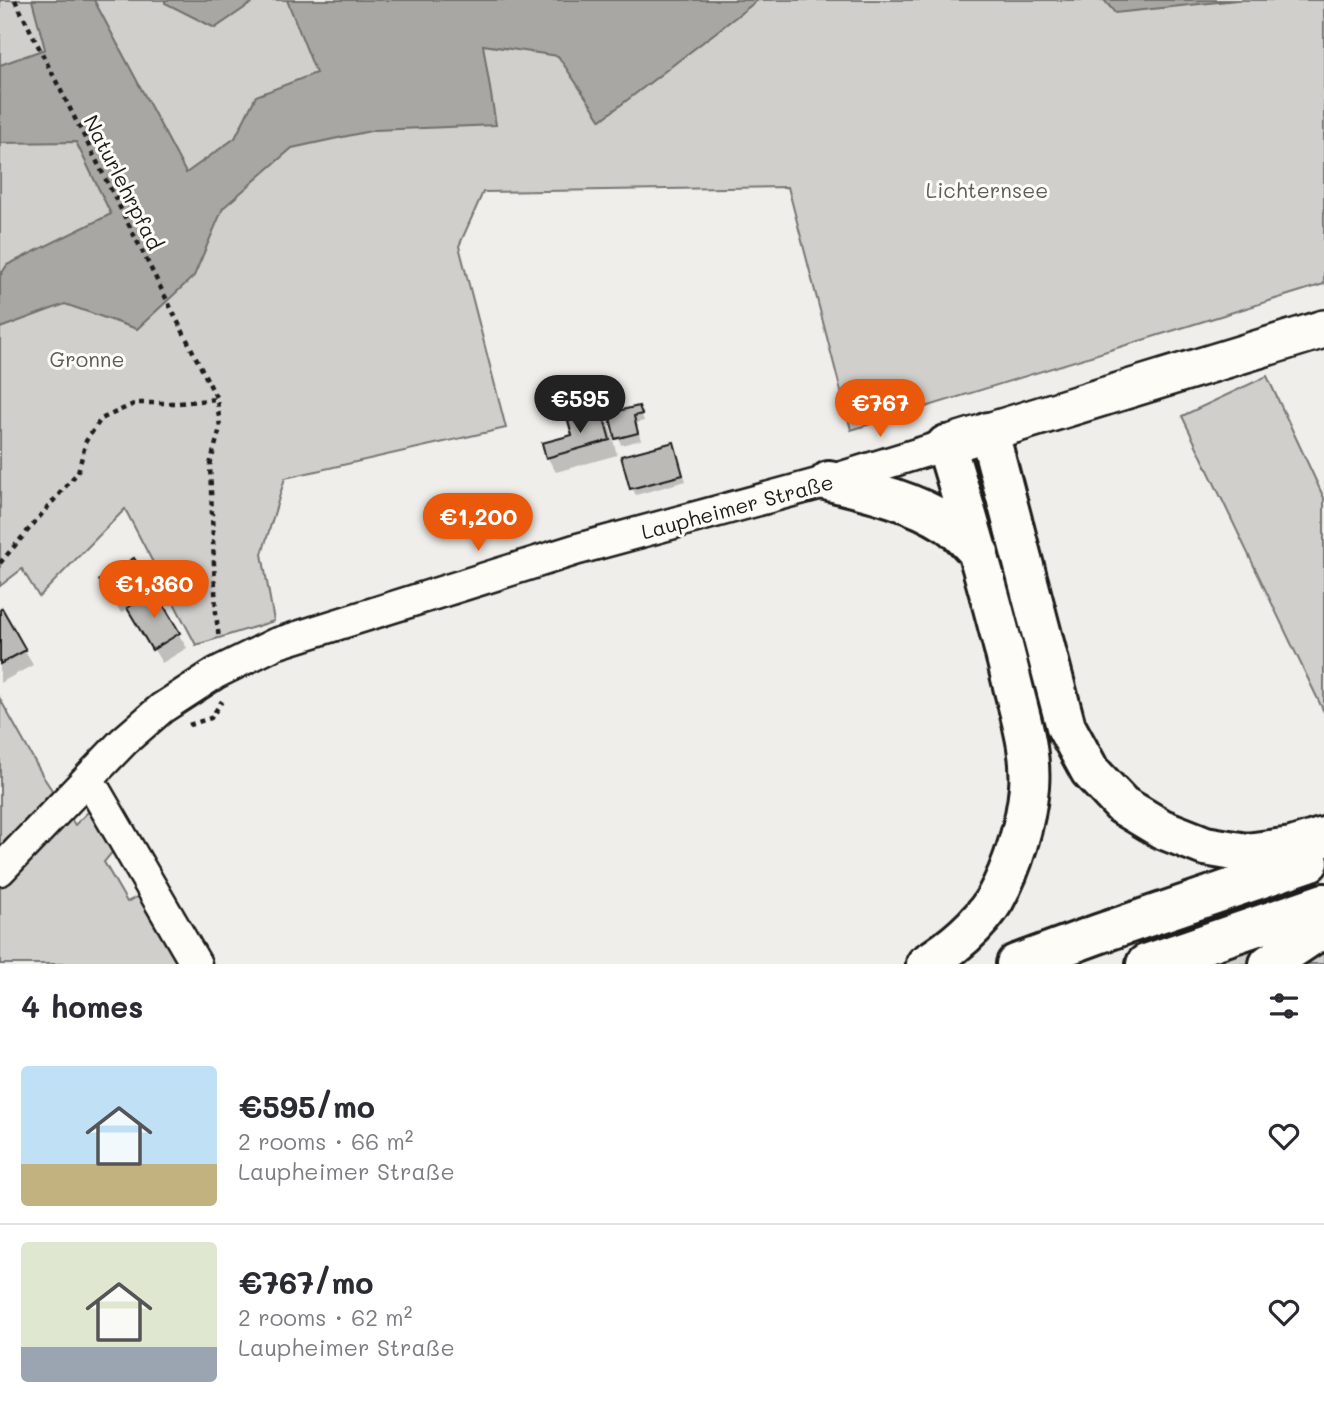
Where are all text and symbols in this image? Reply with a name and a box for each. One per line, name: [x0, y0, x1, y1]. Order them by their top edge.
street label: Naturlehrpfad: [78, 110, 170, 254]
park label: Lichternsee: [926, 176, 1048, 203]
park label: Gronne: [50, 345, 124, 372]
pin: €595: [539, 376, 621, 435]
pin: €767: [839, 380, 921, 439]
text: €595: [550, 383, 610, 413]
text: €767: [851, 387, 909, 417]
street label: Laupheimer Straße: [638, 467, 836, 545]
pin: €1,200: [421, 494, 535, 553]
text: €1,200: [439, 501, 517, 531]
pin: €1,360: [97, 560, 211, 620]
text: €1,360: [115, 568, 193, 598]
text: 4 homes: [21, 986, 143, 1026]
icon: filters: [1265, 987, 1303, 1025]
text: €595/mo: [238, 1086, 375, 1126]
icon: home: [77, 1094, 161, 1178]
icon: heart: [1265, 1117, 1303, 1155]
text: 2 rooms · 66 m²: [238, 1126, 413, 1156]
text: Laupheimer Straße: [238, 1156, 455, 1186]
text: €767/mo: [238, 1262, 373, 1302]
icon: home: [77, 1270, 161, 1354]
icon: heart: [1265, 1293, 1303, 1331]
text: 2 rooms · 62 m²: [238, 1302, 412, 1332]
text: Laupheimer Straße: [238, 1332, 455, 1362]

